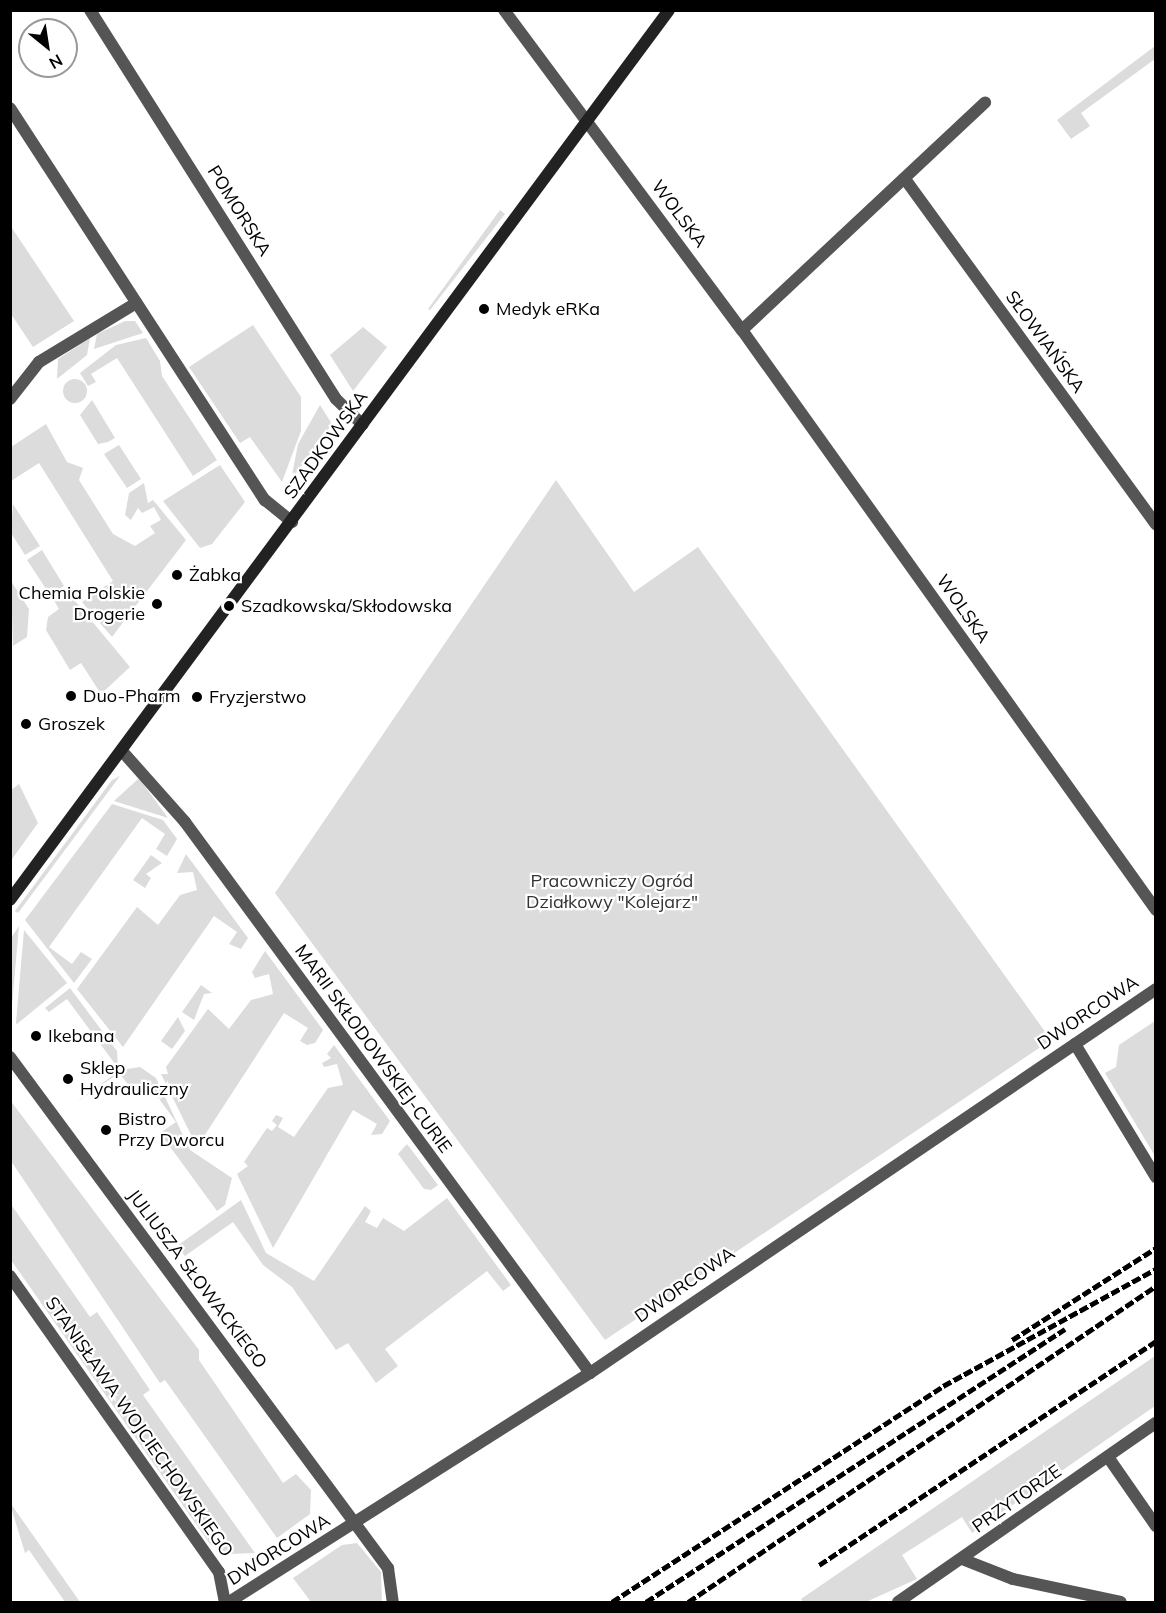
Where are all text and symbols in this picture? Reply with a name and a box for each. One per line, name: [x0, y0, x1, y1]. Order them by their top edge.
north arrow: [18, 18, 78, 78]
text: N: [46, 50, 66, 74]
street label: POMORSKA: [203, 162, 275, 260]
street label: WOLSKA: [647, 176, 711, 252]
street label: SŁOWIAŃSKA: [1001, 287, 1089, 397]
place label: Medyk eRKa: [496, 298, 600, 320]
marker: Medyk eRKa: [477, 302, 491, 316]
street label: SZADKOWSKA: [280, 387, 372, 503]
place label: Żabka: [189, 564, 241, 586]
marker: Żabka: [170, 568, 184, 582]
street label: WOLSKA: [932, 571, 994, 647]
place label: Chemia Polskie Drogerie: [19, 583, 145, 626]
place label: Szadkowska/Skłodowska: [241, 595, 452, 617]
marker: Chemia Polskie Drogerie: [150, 597, 164, 611]
marker: Szadkowska/Skłodowska: [222, 599, 236, 613]
place label: Duo-Pharm: [83, 685, 180, 707]
place label: Fryzjerstwo: [209, 686, 306, 708]
marker: Duo-Pharm: [64, 689, 78, 703]
marker: Fryzjerstwo: [190, 690, 204, 704]
place label: Groszek: [38, 713, 105, 735]
marker: Groszek: [19, 717, 33, 731]
park label: Pracowniczy Ogród Działkowy "Kolejarz": [526, 871, 698, 914]
street label: MARII SKŁODOWSKIEJ-CURIE: [290, 941, 456, 1157]
street label: DWORCOWA: [1033, 971, 1143, 1055]
place label: Ikebana: [48, 1025, 114, 1047]
marker: Ikebana: [29, 1029, 43, 1043]
place label: Sklep Hydrauliczny: [80, 1058, 188, 1100]
marker: Sklep Hydrauliczny: [61, 1072, 75, 1086]
place label: Bistro Przy Dworcu: [118, 1109, 225, 1152]
marker: Bistro Przy Dworcu: [99, 1123, 113, 1137]
street label: JULIUSZA SŁOWACKIEGO: [123, 1185, 271, 1373]
street label: DWORCOWA: [631, 1243, 739, 1327]
street label: STANISŁAWA WOJCIECHOWSKIEGO: [41, 1293, 237, 1561]
street label: PRZYTORZE: [968, 1460, 1066, 1538]
street label: DWORCOWA: [224, 1510, 334, 1590]

